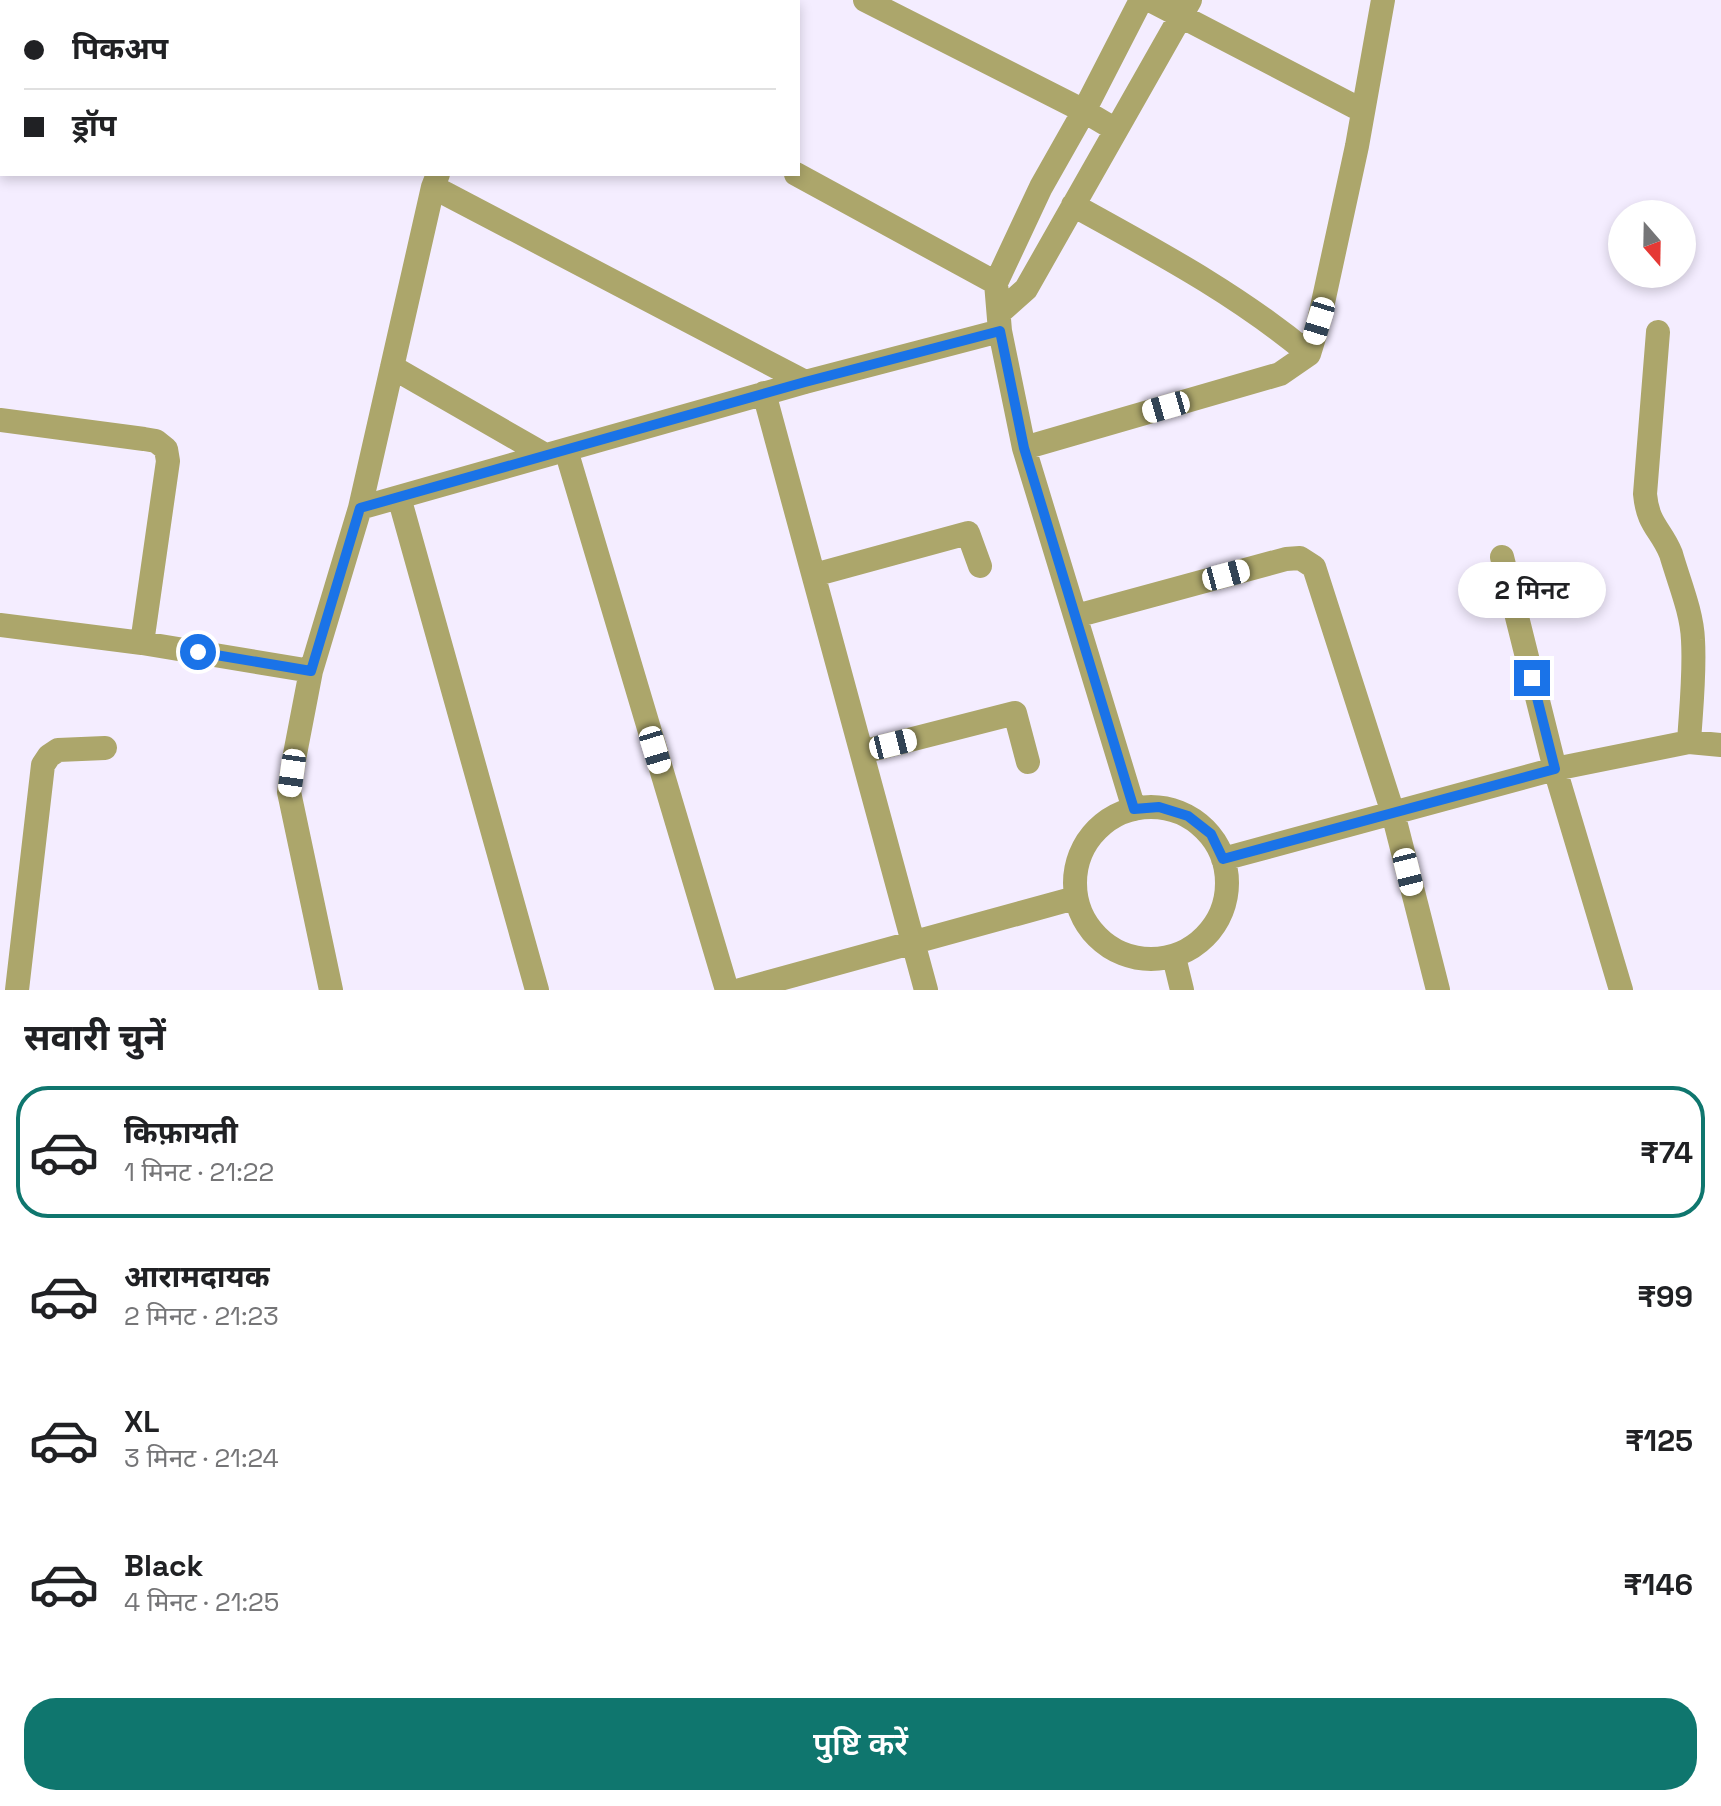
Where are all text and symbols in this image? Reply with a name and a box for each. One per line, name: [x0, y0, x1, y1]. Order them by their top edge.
text: पिकअप: [72, 29, 168, 68]
text: ड्रॉप: [72, 106, 116, 145]
north arrow: [1608, 200, 1696, 288]
map controls: [1608, 200, 1696, 288]
car: [1301, 295, 1337, 347]
car: [1140, 389, 1192, 425]
car: [1200, 557, 1252, 593]
callout: 2 मिनट: [1458, 562, 1606, 618]
text: 2 मिनट: [1495, 573, 1569, 607]
route start: [180, 634, 216, 670]
route end: [1514, 660, 1550, 696]
car: [637, 724, 673, 776]
car: [867, 727, 919, 761]
car: [277, 748, 307, 798]
car: [1391, 846, 1425, 898]
text: सवारी चुनें: [24, 1015, 166, 1061]
text: किफ़ायती: [124, 1113, 238, 1152]
icon: car: [28, 1116, 100, 1188]
text: ₹74: [1640, 1133, 1693, 1172]
text: 1 मिनट · 21:22: [124, 1155, 274, 1189]
text: आरामदायक: [124, 1257, 270, 1296]
icon: car: [28, 1260, 100, 1332]
text: ₹99: [1637, 1277, 1693, 1316]
text: 2 मिनट · 21:23: [124, 1299, 279, 1333]
text: XL: [124, 1402, 160, 1441]
icon: car: [28, 1404, 100, 1476]
text: ₹125: [1625, 1421, 1693, 1460]
text: 3 मिनट · 21:24: [124, 1441, 279, 1475]
text: Black: [124, 1546, 203, 1585]
icon: car: [28, 1548, 100, 1620]
text: ₹146: [1623, 1565, 1693, 1604]
text: 4 मिनट · 21:25: [124, 1585, 279, 1619]
button: पुष्टि करें: [24, 1698, 1697, 1790]

